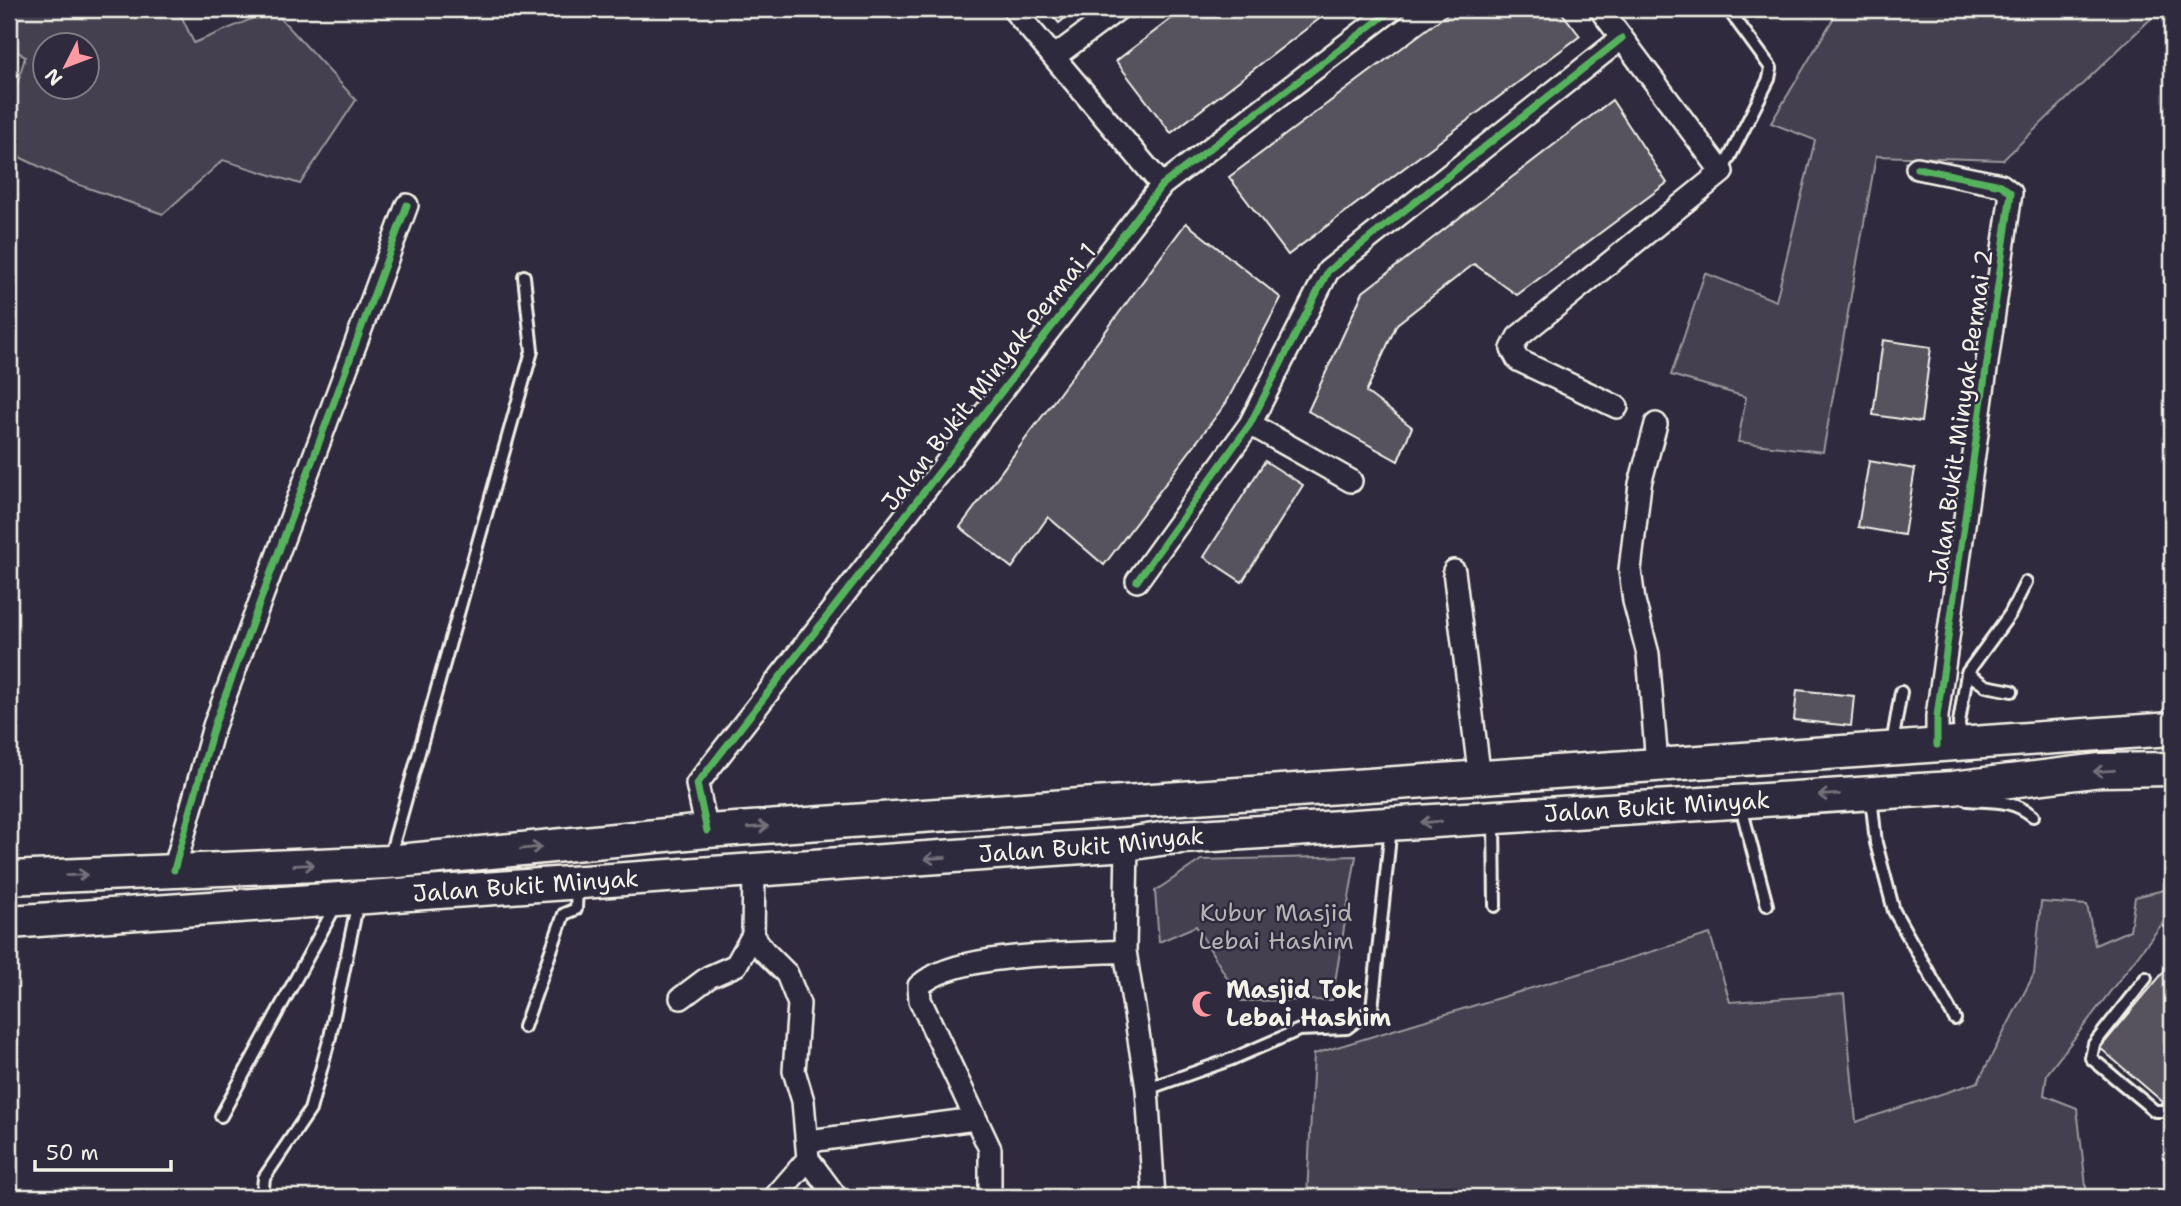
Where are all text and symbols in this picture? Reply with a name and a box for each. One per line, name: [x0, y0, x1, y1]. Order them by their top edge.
north arrow: [32, 32, 102, 102]
text: N: [39, 63, 68, 91]
street label: Jalan Bukit Minyak Permai 1: [874, 236, 1104, 518]
street label: Jalan Bukit Minyak Permai 2: [1922, 247, 2000, 587]
one-way arrow: [2093, 764, 2116, 777]
street label: Jalan Bukit Minyak: [1543, 784, 1771, 830]
one-way arrow: [1818, 789, 1841, 802]
one-way arrow: [1419, 815, 1442, 828]
one-way arrow: [746, 820, 768, 833]
street label: Jalan Bukit Minyak: [977, 820, 1205, 870]
one-way arrow: [519, 841, 542, 854]
one-way arrow: [924, 852, 947, 865]
one-way arrow: [292, 859, 315, 872]
street label: Jalan Bukit Minyak: [412, 862, 640, 910]
one-way arrow: [65, 868, 88, 881]
park label: Kubur Masjid Lebai Hashim: [1198, 897, 1354, 957]
place label: Masjid Tok Lebai Hashim: [1226, 974, 1391, 1034]
mosque icon: Masjid Tok Lebai Hashim: [1190, 989, 1220, 1019]
scale bar: [35, 1129, 172, 1173]
text: 50 m: [46, 1139, 99, 1167]

